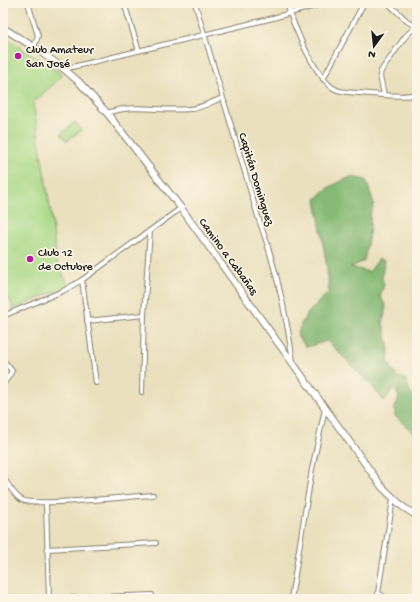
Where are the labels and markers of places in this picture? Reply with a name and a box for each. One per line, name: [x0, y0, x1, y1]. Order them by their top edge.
place label: Club Amateur San José: [26, 44, 95, 72]
marker: Club Amateur San José: [13, 51, 23, 61]
place label: Club 12 de Octubre: [38, 247, 93, 275]
marker: Club 12 de Octubre: [25, 254, 35, 264]

